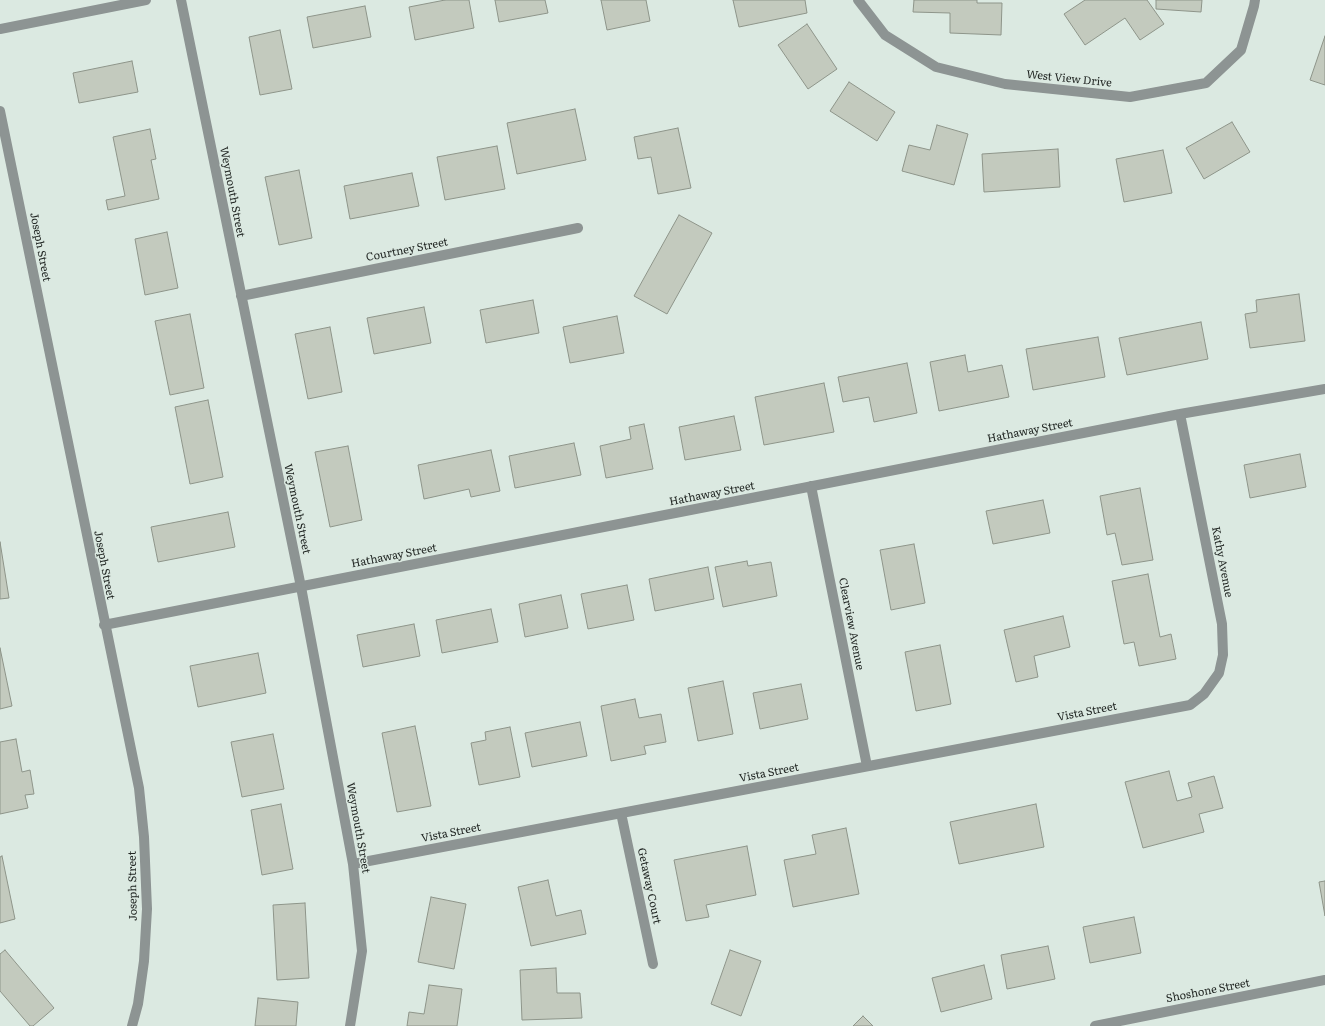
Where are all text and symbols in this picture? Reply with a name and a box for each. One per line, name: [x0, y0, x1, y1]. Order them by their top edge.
street label: West View Drive: [1026, 68, 1112, 90]
street label: Weymouth Street: [217, 146, 247, 238]
street label: Joseph Street: [27, 211, 53, 283]
street label: Courtney Street: [365, 236, 449, 264]
street label: Hathaway Street: [986, 416, 1074, 446]
street label: Weymouth Street: [281, 463, 313, 555]
street label: Hathaway Street: [668, 479, 756, 509]
street label: Kathy Avenue: [1209, 525, 1235, 599]
street label: Joseph Street: [91, 529, 117, 601]
street label: Hathaway Street: [350, 541, 438, 571]
street label: Clearview Avenue: [836, 577, 866, 671]
street label: Vista Street: [1056, 700, 1118, 724]
street label: Vista Street: [738, 761, 800, 785]
street label: Weymouth Street: [344, 782, 372, 874]
street label: Vista Street: [420, 821, 482, 845]
street label: Getaway Court: [634, 847, 664, 925]
street label: Joseph Street: [126, 851, 140, 921]
street label: Shoshone Street: [1165, 976, 1251, 1006]

